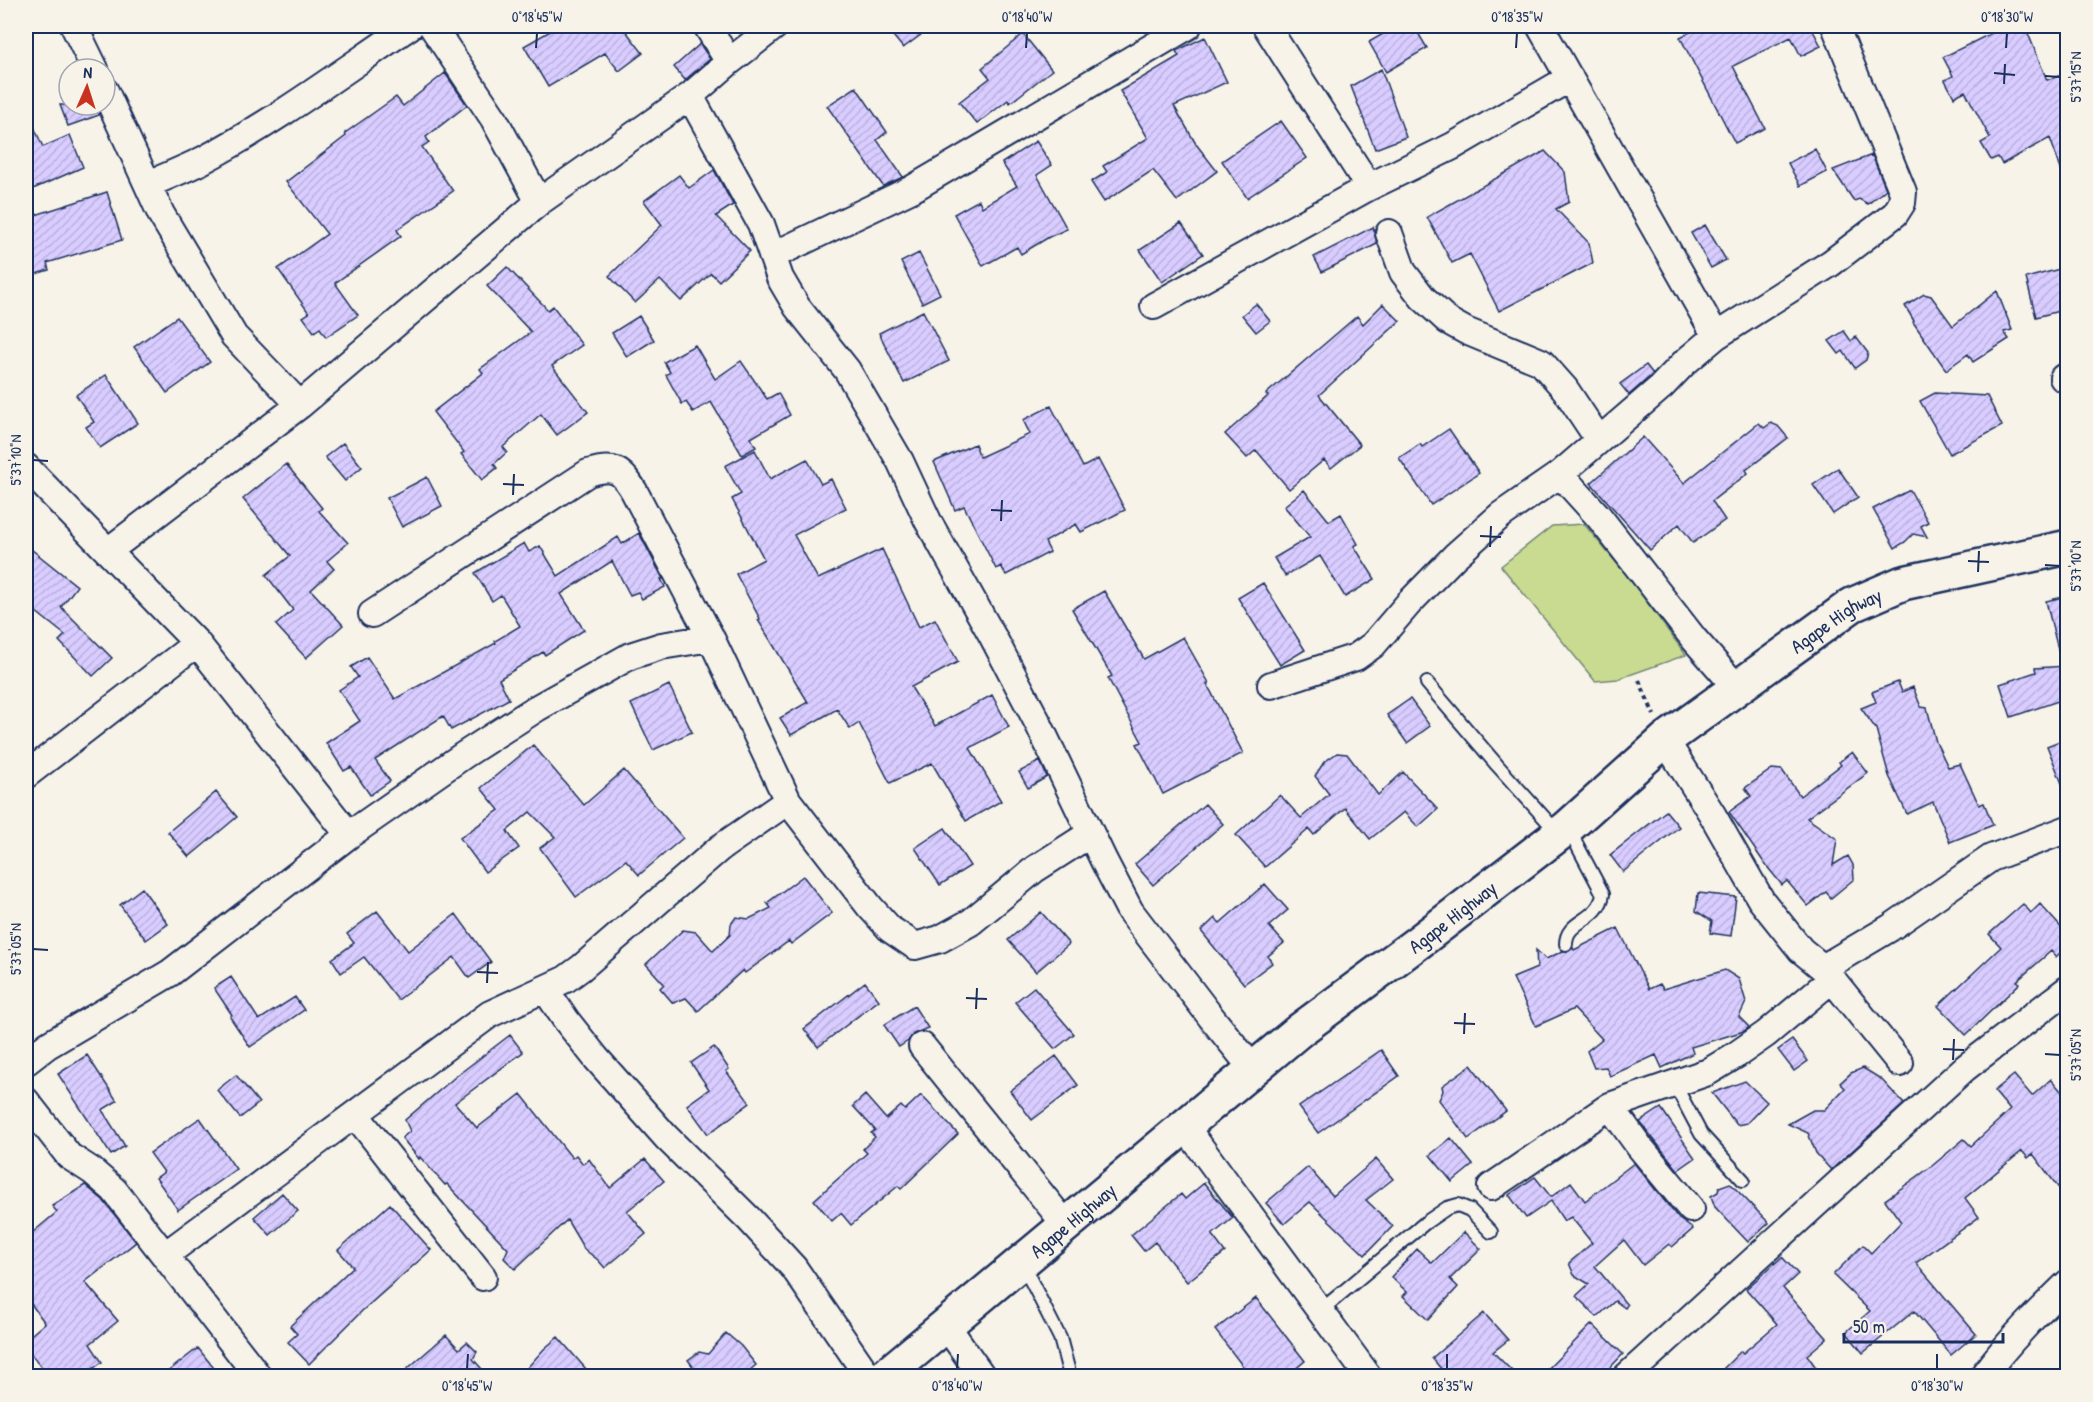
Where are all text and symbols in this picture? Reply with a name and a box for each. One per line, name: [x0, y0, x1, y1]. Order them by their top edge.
text: 0°18'45"W: [512, 6, 563, 27]
text: 0°18'40"W: [1002, 6, 1053, 27]
text: 0°18'35"W: [1491, 6, 1543, 27]
text: 0°18'30"W: [1981, 6, 2034, 27]
text: 5°37'15"N: [2065, 52, 2086, 102]
north arrow: [57, 57, 117, 117]
text: N: [83, 61, 93, 83]
text: 5°37'10"N: [5, 434, 26, 486]
text: 5°37'10"N: [2065, 540, 2086, 592]
street label: Agape Highway: [1784, 580, 1886, 659]
street label: Agape Highway: [1402, 874, 1502, 959]
text: 5°37'05"N: [5, 923, 26, 975]
text: 5°37'05"N: [2065, 1029, 2086, 1081]
street label: Agape Highway: [1024, 1176, 1121, 1264]
scale bar: [1844, 1306, 2003, 1344]
text: 50 m: [1853, 1314, 1885, 1339]
text: 0°18'45"W: [442, 1375, 493, 1396]
text: 0°18'40"W: [932, 1375, 983, 1396]
text: 0°18'35"W: [1421, 1375, 1473, 1396]
text: 0°18'30"W: [1911, 1375, 1964, 1396]

